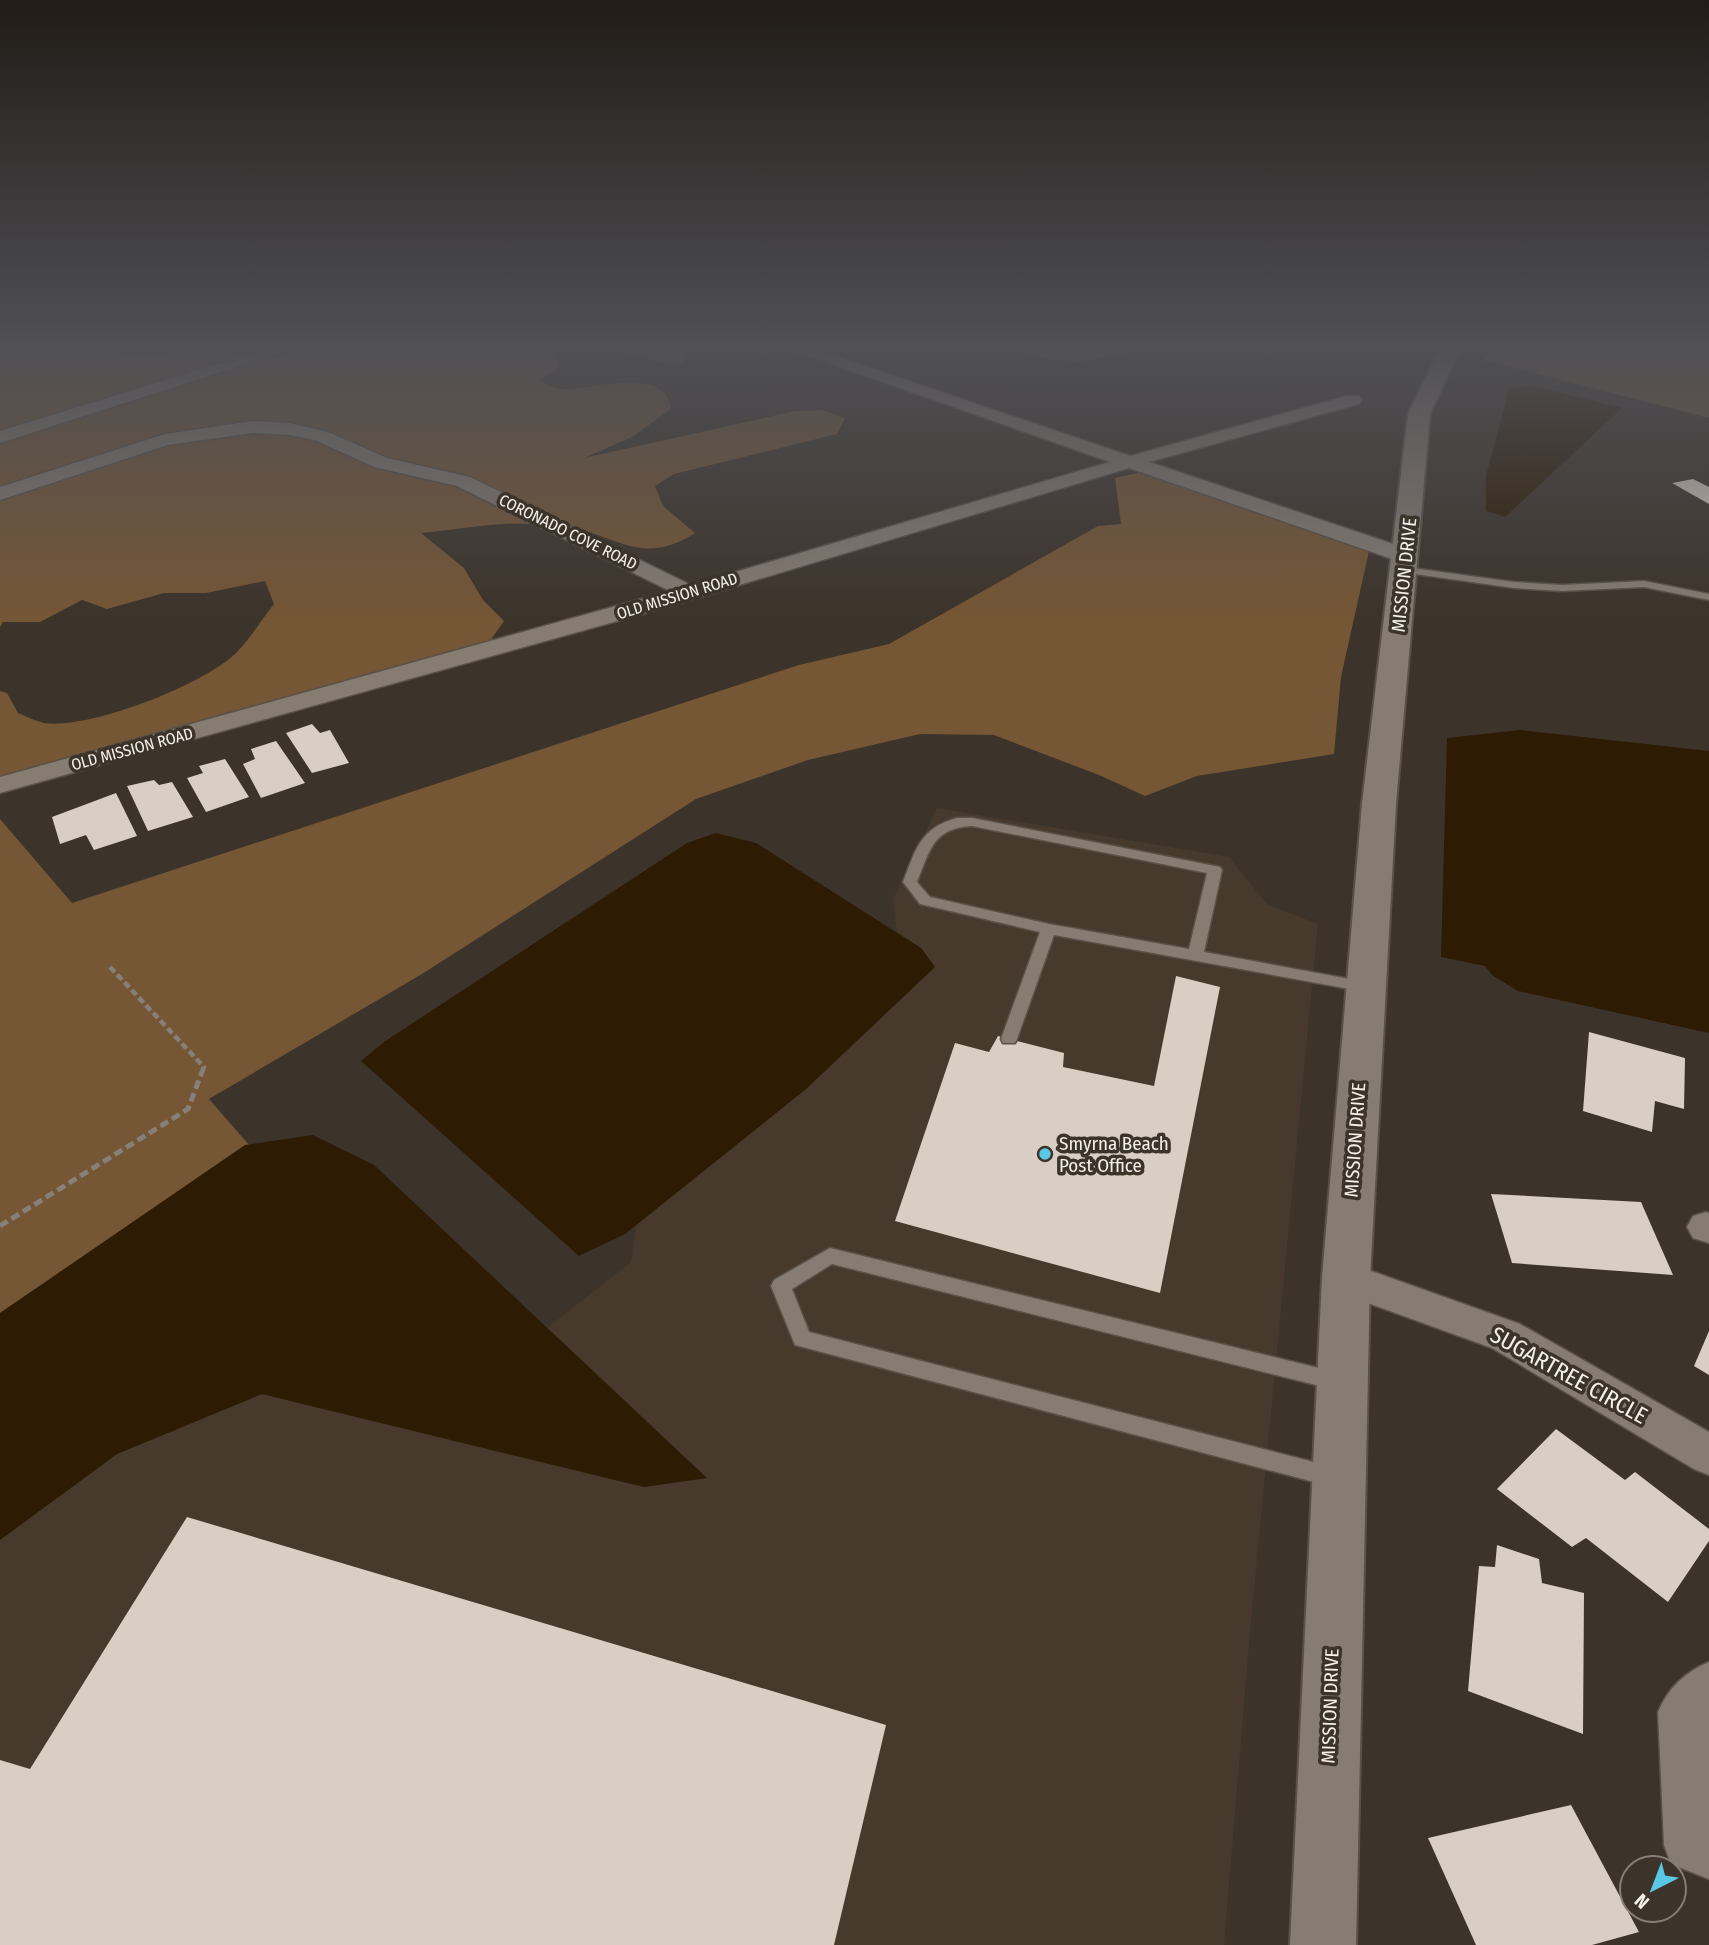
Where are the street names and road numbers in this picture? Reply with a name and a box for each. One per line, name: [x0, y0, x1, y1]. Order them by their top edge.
street label: CORONADO COVE ROAD: [496, 490, 640, 574]
street label: MISSION DRIVE: [1387, 517, 1421, 633]
street label: OLD MISSION ROAD: [614, 569, 740, 623]
street label: OLD MISSION ROAD: [69, 724, 195, 774]
street label: MISSION DRIVE: [1340, 1082, 1370, 1198]
street label: SUGARTREE CIRCLE: [1486, 1320, 1652, 1430]
street label: MISSION DRIVE: [1317, 1648, 1344, 1764]

